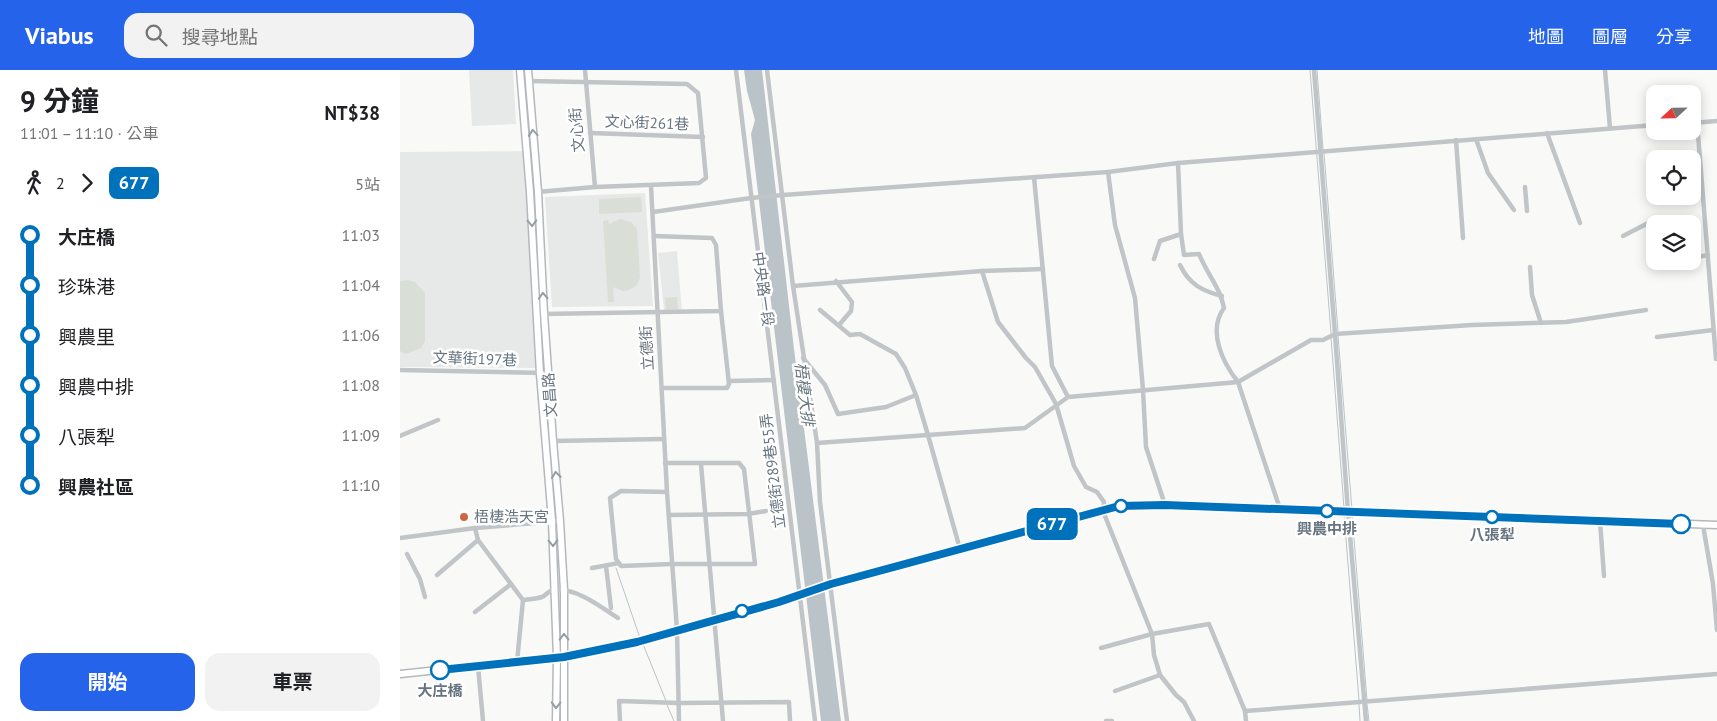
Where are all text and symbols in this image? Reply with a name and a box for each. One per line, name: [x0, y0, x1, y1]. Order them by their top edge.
search box: [124, 13, 474, 58]
text: Viabus: [25, 20, 94, 51]
icon: search: [142, 21, 170, 49]
text: 搜尋地點: [182, 25, 258, 49]
text: 地圖: [1528, 25, 1564, 48]
text: 圖層: [1592, 25, 1628, 48]
text: 分享: [1656, 25, 1692, 48]
text: 9 分鐘: [20, 82, 99, 119]
north arrow: [1646, 85, 1701, 140]
map controls: [1646, 85, 1701, 270]
text: NT$38: [324, 101, 380, 125]
street label: 文心街: [565, 107, 588, 153]
street label: 文心街261巷: [604, 112, 690, 133]
text: 11:01 – 11:10 · 公車: [20, 123, 158, 143]
one-way arrow: [528, 129, 539, 137]
button: locate: [1646, 150, 1701, 205]
icon: walk: [20, 169, 48, 197]
icon: forward: [73, 169, 101, 197]
text: 677: [119, 171, 149, 194]
text: 2: [56, 173, 65, 193]
text: 5站: [355, 174, 380, 194]
button: layers: [1646, 215, 1701, 270]
one-way arrow: [526, 220, 537, 228]
text: 大庄橋: [58, 225, 115, 249]
text: 11:03: [342, 225, 380, 245]
street label: 中央路一段: [749, 250, 778, 327]
text: 珍珠港: [58, 275, 115, 299]
text: 11:04: [342, 275, 380, 295]
one-way arrow: [537, 291, 548, 299]
text: 興農里: [58, 325, 115, 349]
text: 11:06: [342, 325, 380, 345]
street label: 立德街: [636, 325, 657, 371]
street label: 文華街197巷: [432, 348, 518, 369]
water label: 梧棲大排: [791, 361, 819, 429]
street label: 文昌路: [538, 372, 561, 418]
text: 興農中排: [58, 375, 134, 399]
text: 11:08: [342, 375, 380, 395]
street label: 立德街289巷55弄: [756, 412, 789, 530]
text: 八張犁: [58, 425, 115, 449]
text: 11:09: [342, 425, 380, 445]
one-way arrow: [551, 471, 562, 479]
text: 興農社區: [58, 475, 134, 499]
text: 11:10: [342, 475, 380, 495]
unlabelled marker: [1114, 499, 1128, 513]
marker: 興農中排: [1320, 504, 1334, 518]
place label: 梧棲浩天宮: [474, 507, 549, 526]
line badge: 677: [1023, 508, 1081, 540]
marker: 八張犁: [1485, 510, 1499, 524]
marker: 梧棲浩天宮: [458, 511, 470, 523]
text: 677: [1037, 512, 1067, 535]
unlabelled marker: [1671, 514, 1691, 534]
place label: 興農中排: [1297, 519, 1357, 538]
place label: 八張犁: [1469, 525, 1515, 544]
one-way arrow: [547, 539, 558, 547]
unlabelled marker: [735, 604, 749, 618]
one-way arrow: [559, 633, 569, 641]
button: 開始: [20, 653, 195, 711]
button: 車票: [205, 653, 380, 711]
marker: 大庄橋: [430, 660, 450, 680]
place label: 大庄橋: [417, 681, 463, 700]
one-way arrow: [551, 702, 561, 709]

